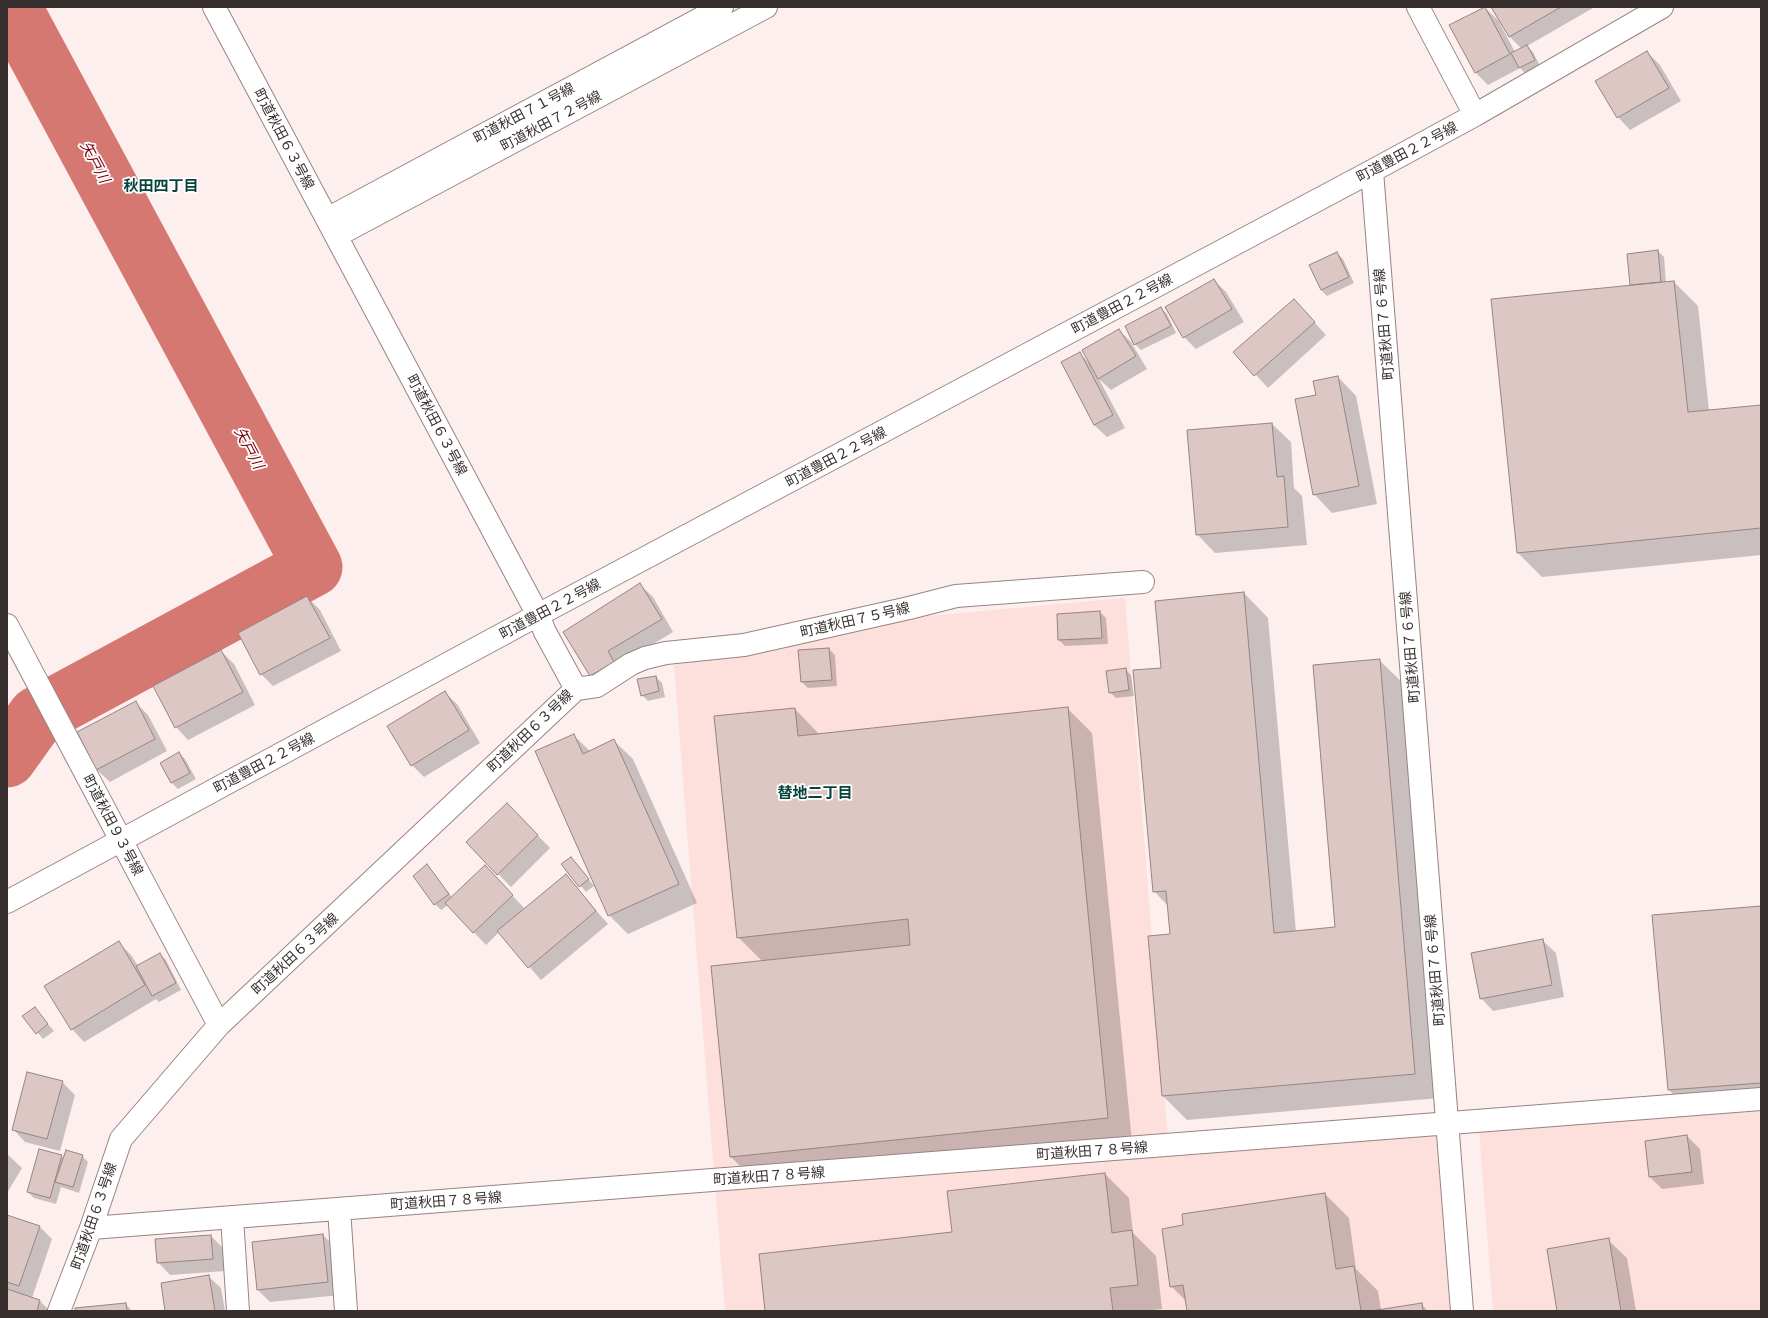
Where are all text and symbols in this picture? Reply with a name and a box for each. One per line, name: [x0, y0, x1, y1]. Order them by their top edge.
street label: 町道秋田７１号線: [471, 79, 577, 147]
street label: 町道秋田６３号線: [250, 86, 318, 192]
street label: 町道秋田７２号線: [498, 87, 604, 155]
street label: 町道豊田２２号線: [1354, 118, 1460, 186]
water label: 矢戸川: [76, 138, 114, 186]
district label: 秋田四丁目: [124, 177, 198, 195]
street label: 町道秋田７６号線: [1371, 267, 1397, 381]
street label: 町道豊田２２号線: [1069, 270, 1175, 338]
street label: 町道秋田６３号線: [403, 372, 471, 478]
street label: 町道豊田２２号線: [783, 423, 889, 491]
water label: 矢戸川: [230, 424, 268, 472]
street label: 町道豊田２２号線: [497, 575, 603, 643]
street label: 町道秋田７６号線: [1397, 590, 1423, 704]
street label: 町道秋田７５号線: [799, 599, 911, 641]
street label: 町道秋田６３号線: [484, 686, 576, 776]
street label: 町道豊田２２号線: [211, 729, 317, 797]
street label: 町道秋田９３号線: [79, 772, 147, 878]
district label: 替地二丁目: [778, 784, 852, 802]
street label: 町道秋田６３号線: [248, 910, 342, 998]
street label: 町道秋田７６号線: [1422, 913, 1448, 1027]
street label: 町道秋田７８号線: [1036, 1139, 1148, 1163]
street label: 町道秋田６３号線: [68, 1160, 120, 1272]
street label: 町道秋田７８号線: [713, 1164, 825, 1188]
street label: 町道秋田７８号線: [390, 1189, 502, 1213]

